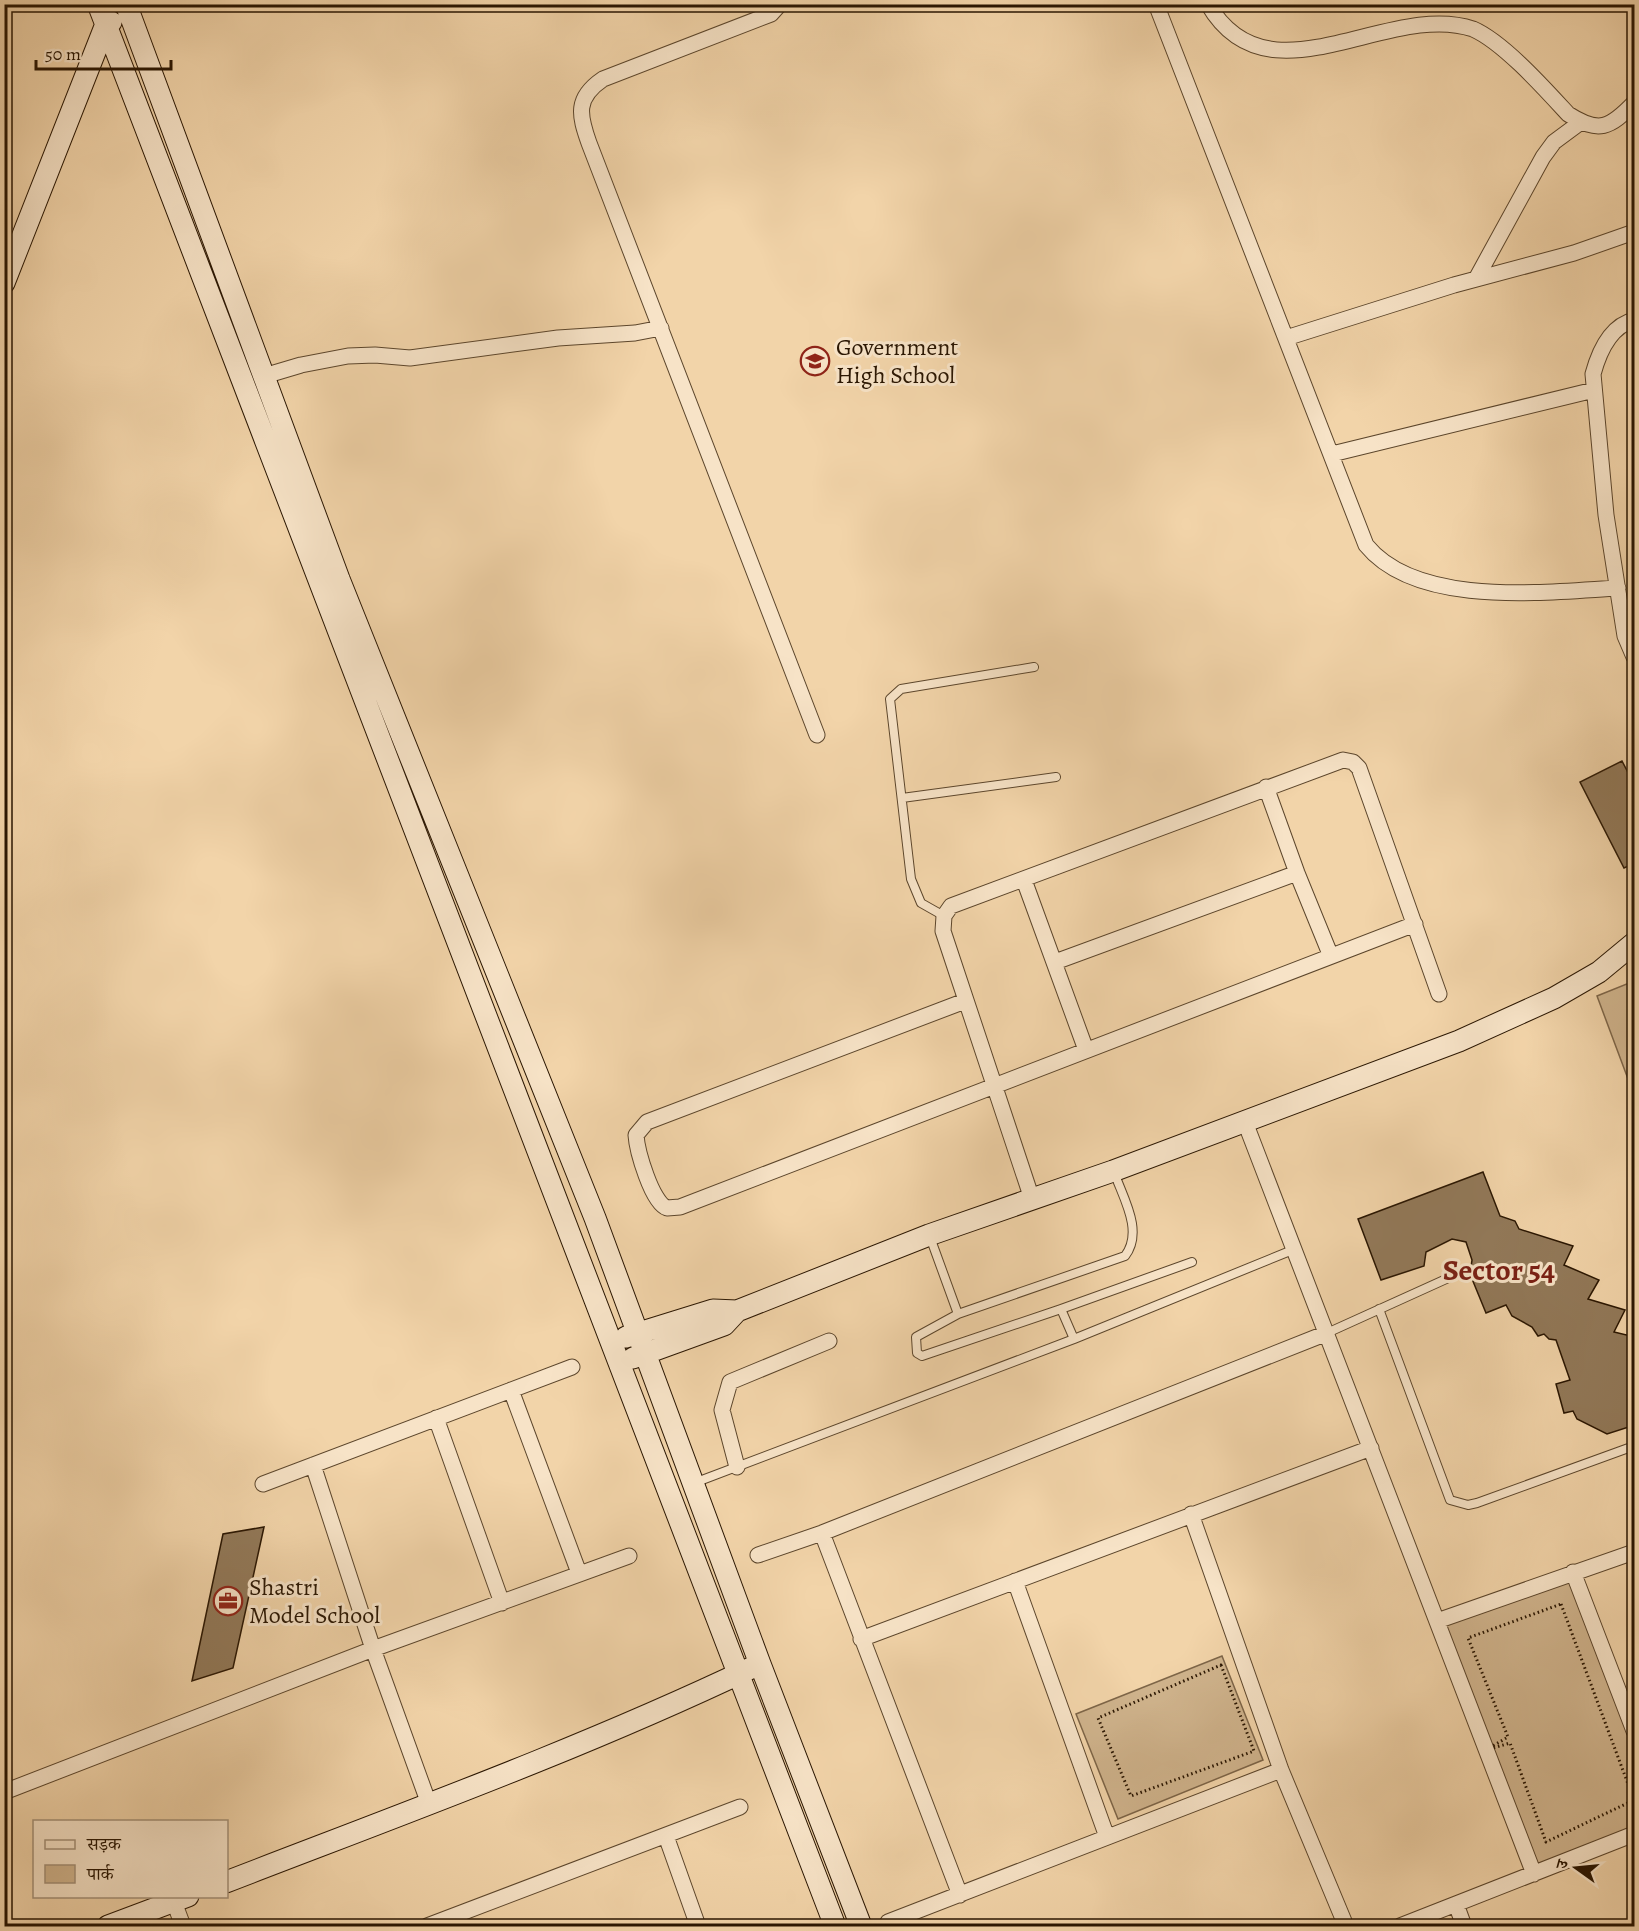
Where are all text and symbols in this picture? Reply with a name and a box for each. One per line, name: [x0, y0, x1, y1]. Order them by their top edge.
scale bar: [36, 33, 171, 71]
text: 50 m: [45, 42, 81, 66]
place label: Government High School: [836, 331, 958, 391]
school or university icon: Government High School: [799, 345, 831, 377]
district label: Sector 54: [1443, 1250, 1555, 1290]
place label: Shastri Model School: [249, 1571, 380, 1631]
office icon: Shastri Model School: [212, 1585, 244, 1617]
legend: [33, 1820, 228, 1898]
text: सड़क: [86, 1832, 122, 1856]
north arrow: [1546, 1838, 1606, 1898]
text: उ: [1551, 1856, 1575, 1872]
text: पार्क: [86, 1862, 115, 1886]

